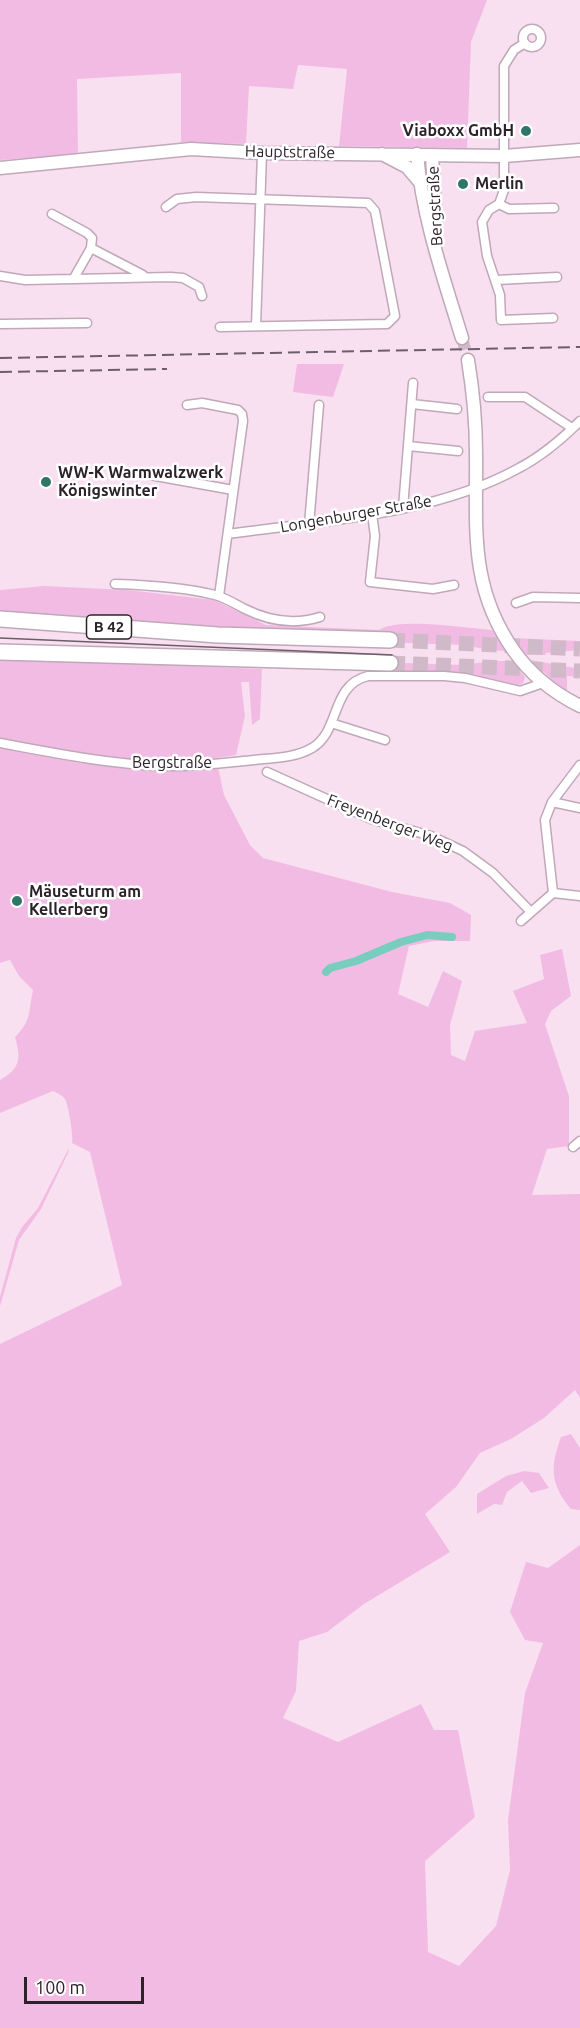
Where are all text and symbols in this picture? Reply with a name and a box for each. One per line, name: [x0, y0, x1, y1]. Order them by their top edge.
place label: Viaboxx GmbH: [403, 121, 514, 141]
marker: Viaboxx GmbH: [519, 124, 533, 138]
street label: Hauptstraße: [245, 142, 335, 162]
street label: Bergstraße: [423, 165, 447, 247]
place label: Merlin: [475, 174, 524, 194]
marker: Merlin: [456, 177, 470, 191]
place label: WW-K Warmwalzwerk Königswinter: [58, 463, 223, 501]
marker: WW-K Warmwalzwerk Königswinter: [39, 475, 53, 489]
street label: Longenburger Straße: [279, 491, 433, 537]
road number: B 42: [86, 615, 132, 639]
street label: Bergstraße: [132, 753, 212, 773]
street label: Freyenberger Weg: [324, 790, 456, 856]
place label: Mäuseturm am Kellerberg: [29, 882, 141, 920]
marker: Mäuseturm am Kellerberg: [10, 894, 24, 908]
scale bar: [27, 1965, 147, 2003]
text: 100 m: [35, 1977, 85, 1997]

